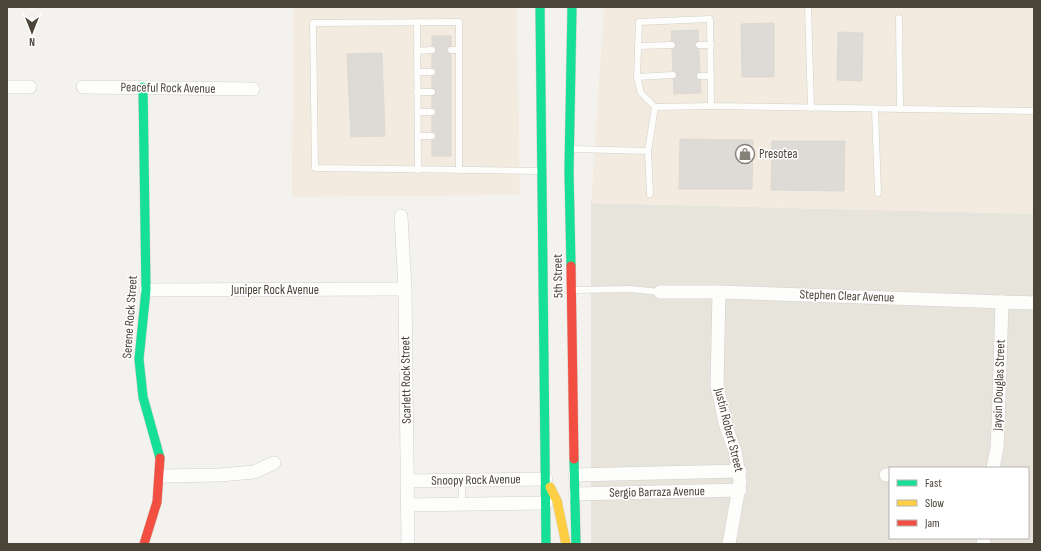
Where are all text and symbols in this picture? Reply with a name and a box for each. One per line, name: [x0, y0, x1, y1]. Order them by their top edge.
north arrow: [12, 12, 52, 52]
text: N: [29, 35, 35, 48]
street label: Peaceful Rock Avenue: [120, 79, 216, 97]
shop icon: Presotea: [734, 143, 756, 165]
place label: Presotea: [759, 146, 797, 162]
street label: 5th Street: [550, 254, 566, 298]
street label: Serene Rock Street: [119, 275, 141, 359]
street label: Juniper Rock Avenue: [230, 282, 319, 298]
street label: Stephen Clear Avenue: [799, 286, 895, 306]
street label: Scarlett Rock Street: [397, 336, 415, 424]
street label: Jaysin Douglas Street: [989, 339, 1009, 432]
street label: Justin Robert Street: [711, 385, 747, 474]
legend: [889, 467, 1029, 539]
street label: Snoopy Rock Avenue: [431, 471, 521, 489]
text: Fast: [925, 476, 942, 491]
street label: Sergio Barraza Avenue: [609, 483, 705, 501]
text: Slow: [925, 496, 944, 511]
text: Jam: [924, 516, 940, 531]

